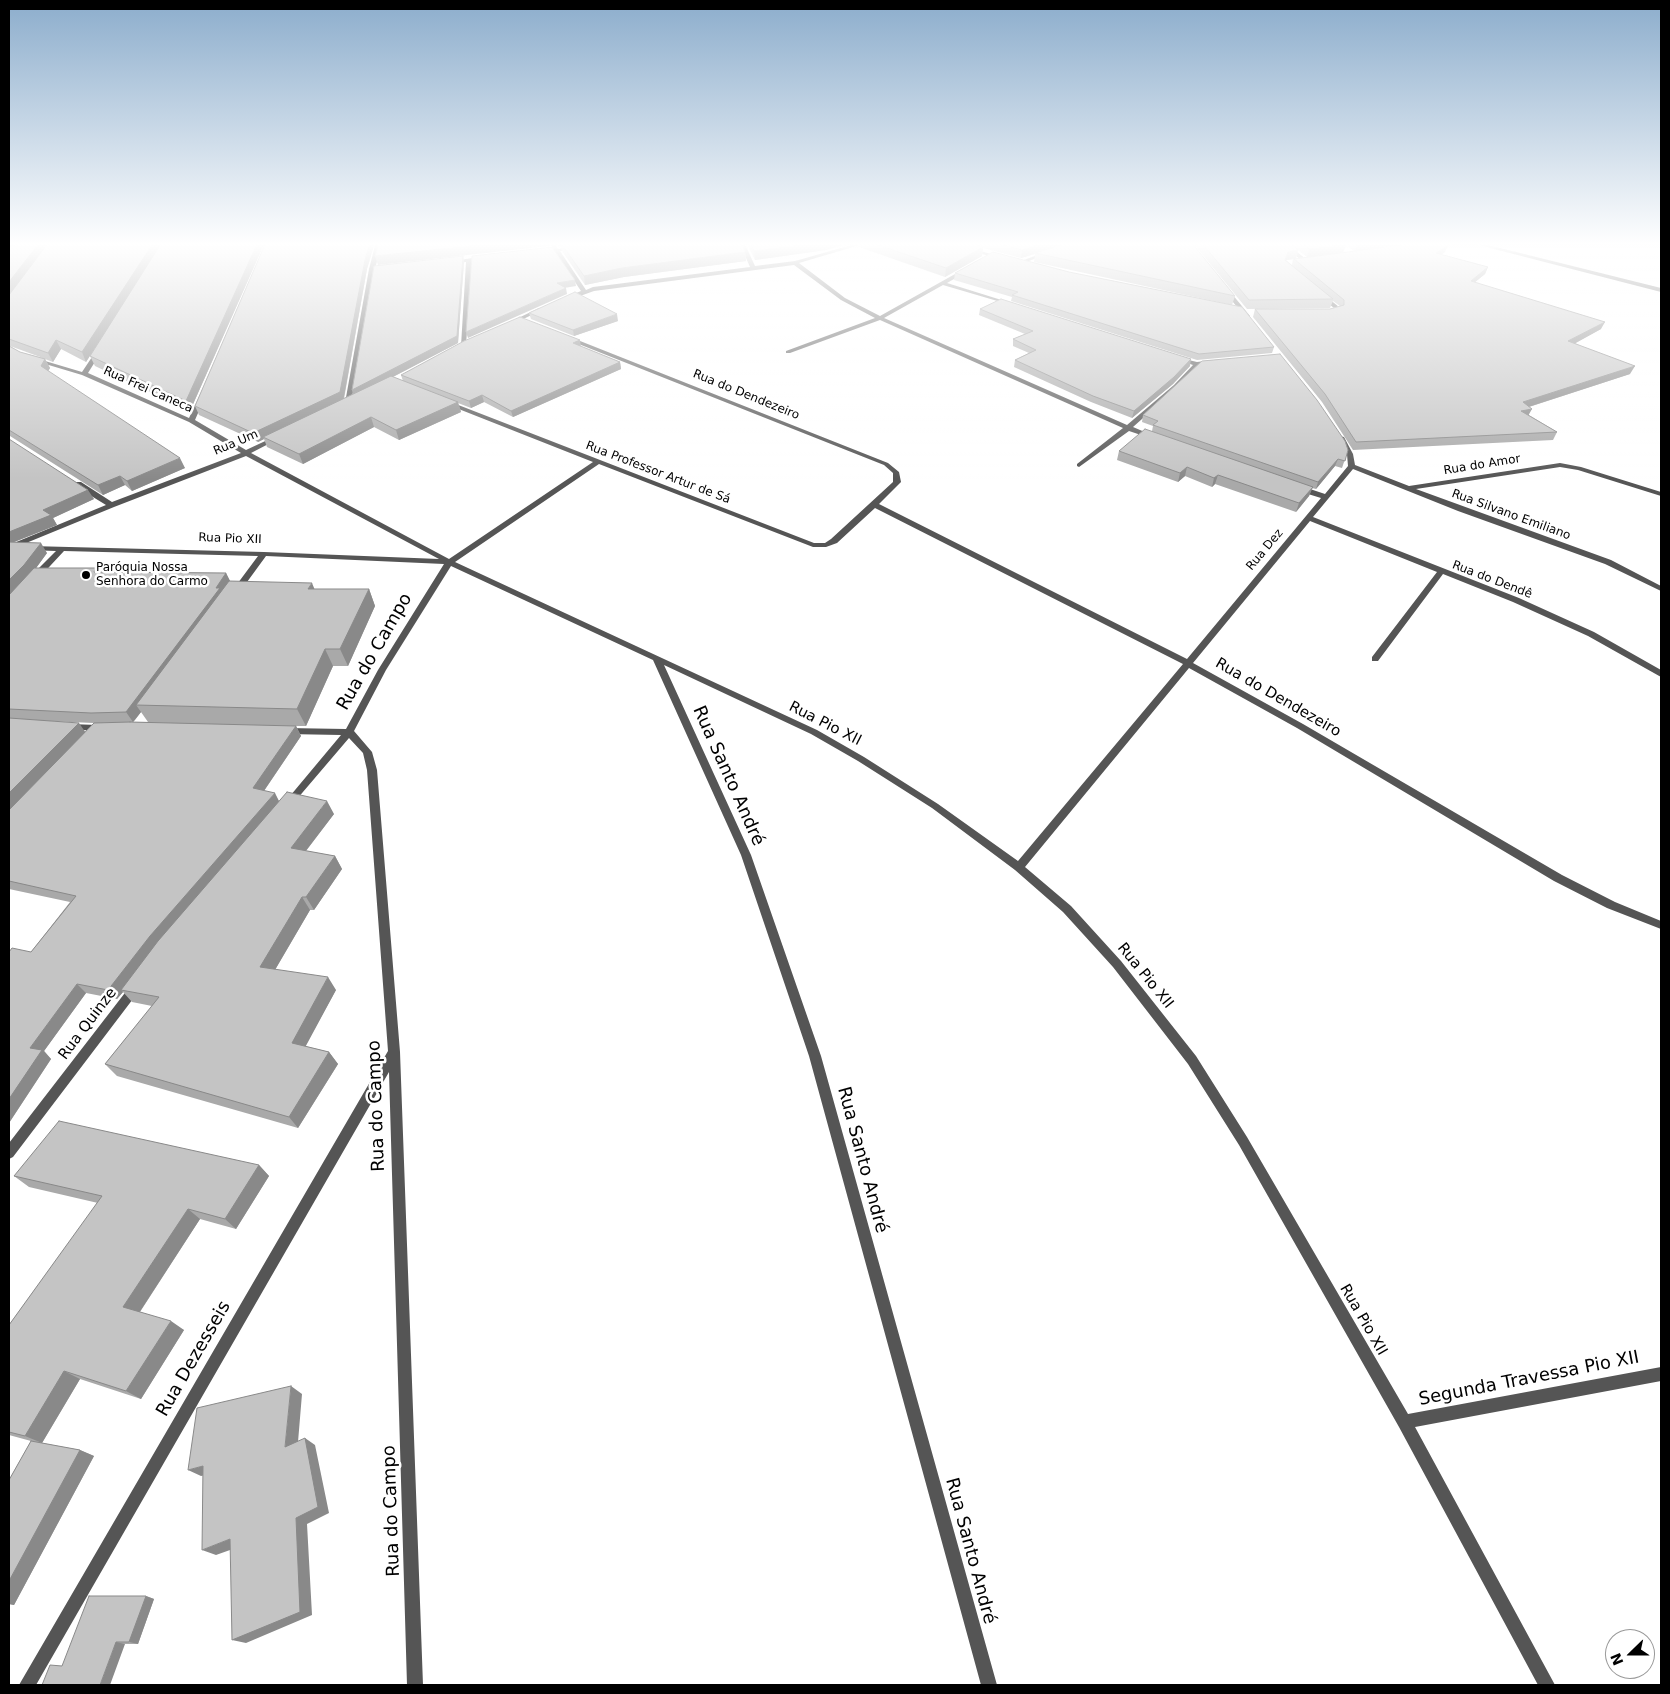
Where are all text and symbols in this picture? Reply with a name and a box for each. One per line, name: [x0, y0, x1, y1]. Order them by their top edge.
street label: Rua Frei Caneca: [101, 364, 195, 416]
street label: Rua do Dendezeiro: [691, 367, 801, 423]
street label: Rua Um: [212, 427, 260, 459]
street label: Rua Professor Artur de Sá: [584, 439, 732, 507]
street label: Rua do Amor: [1443, 452, 1521, 478]
street label: Rua Silvano Emiliano: [1450, 487, 1572, 543]
street label: Rua Dez: [1244, 526, 1286, 574]
street label: Rua Pio XII: [198, 531, 262, 547]
street label: Rua do Dendê: [1450, 558, 1534, 602]
place label: Paróquia Nossa Senhora do Carmo: [96, 561, 208, 589]
marker: Paróquia Nossa Senhora do Carmo: [80, 569, 92, 581]
street label: Rua do Campo: [333, 590, 417, 714]
street label: Rua do Dendezeiro: [1212, 655, 1344, 741]
street label: Rua Pio XII: [786, 698, 864, 750]
street label: Rua Santo André: [687, 703, 769, 849]
street label: Rua Pio XII: [1113, 940, 1177, 1012]
street label: Rua Quinze: [55, 985, 121, 1063]
street label: Rua do Campo: [364, 1040, 390, 1172]
street label: Rua Santo André: [832, 1084, 892, 1236]
street label: Rua Pio XII: [1335, 1281, 1391, 1359]
street label: Rua Dezesseis: [152, 1298, 236, 1420]
street label: Segunda Travessa Pio XII: [1417, 1347, 1641, 1411]
street label: Rua do Campo: [379, 1445, 405, 1577]
street label: Rua Santo André: [940, 1475, 1000, 1627]
north arrow: [1605, 1629, 1655, 1679]
text: N: [1607, 1651, 1627, 1668]

